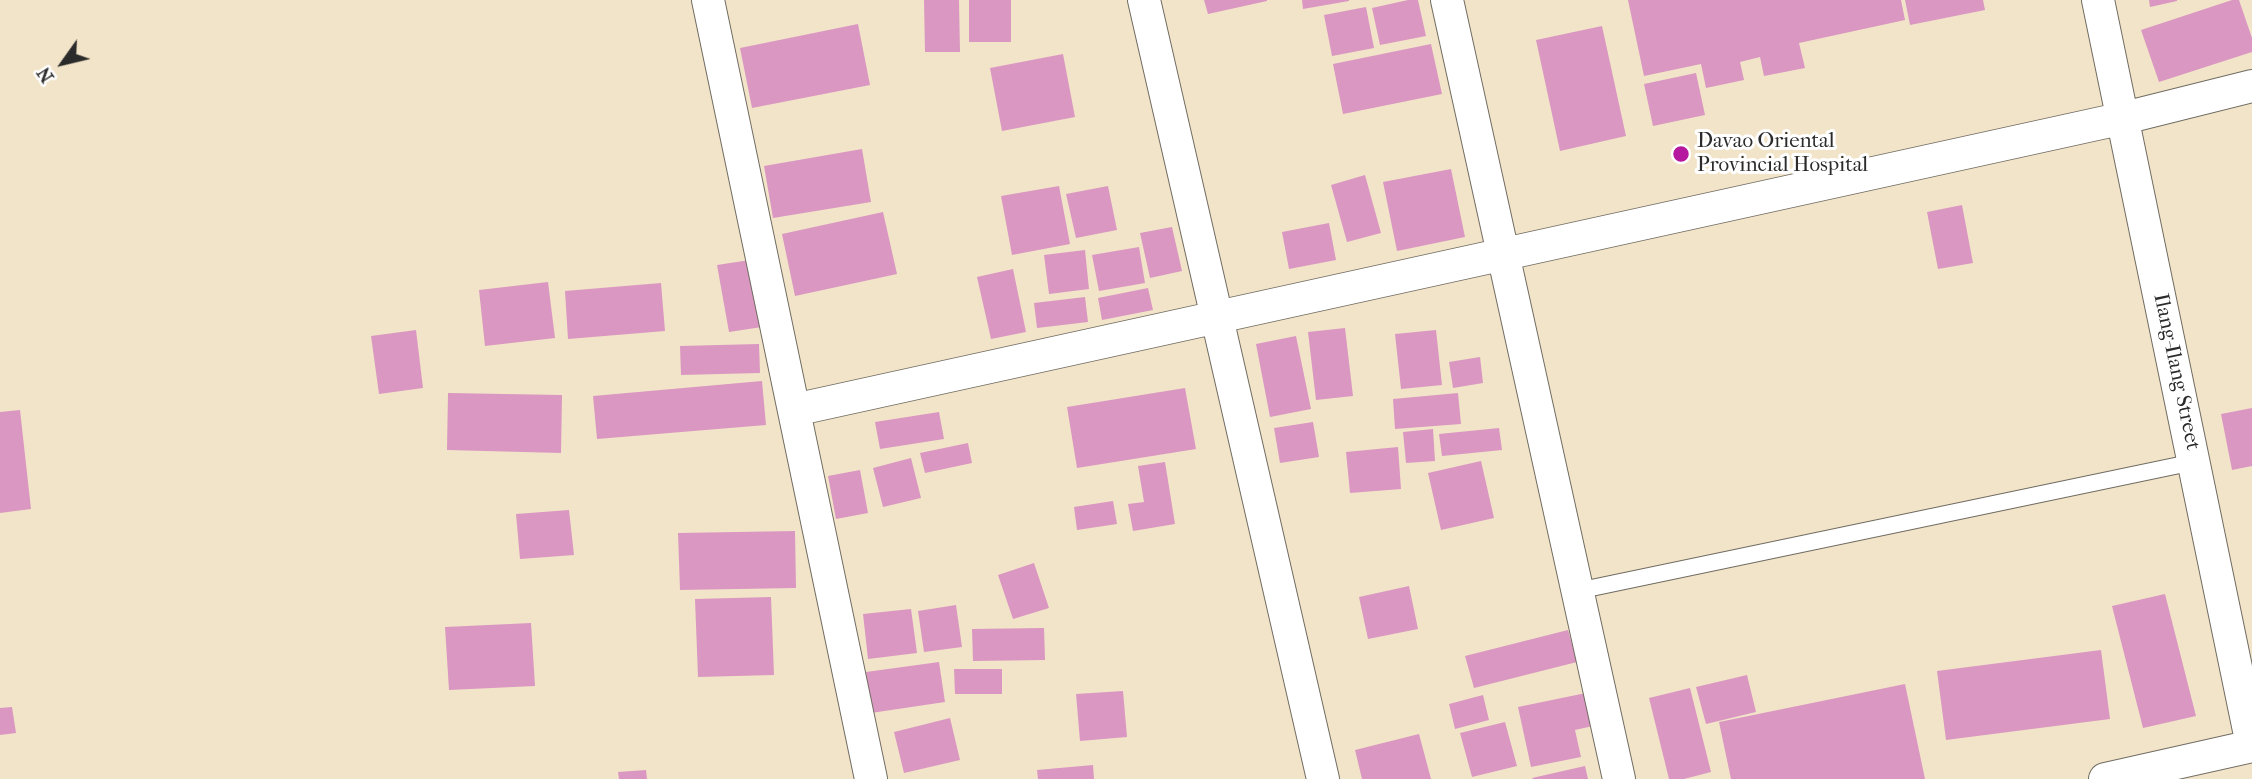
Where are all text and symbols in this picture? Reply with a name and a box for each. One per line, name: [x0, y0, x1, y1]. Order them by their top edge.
north arrow: [28, 28, 98, 98]
text: N: [32, 63, 59, 87]
place label: Davao Oriental Provincial Hospital: [1697, 129, 1868, 179]
marker: Davao Oriental Provincial Hospital: [1671, 144, 1691, 164]
street label: Ilang-Ilang Street: [2147, 291, 2205, 453]

